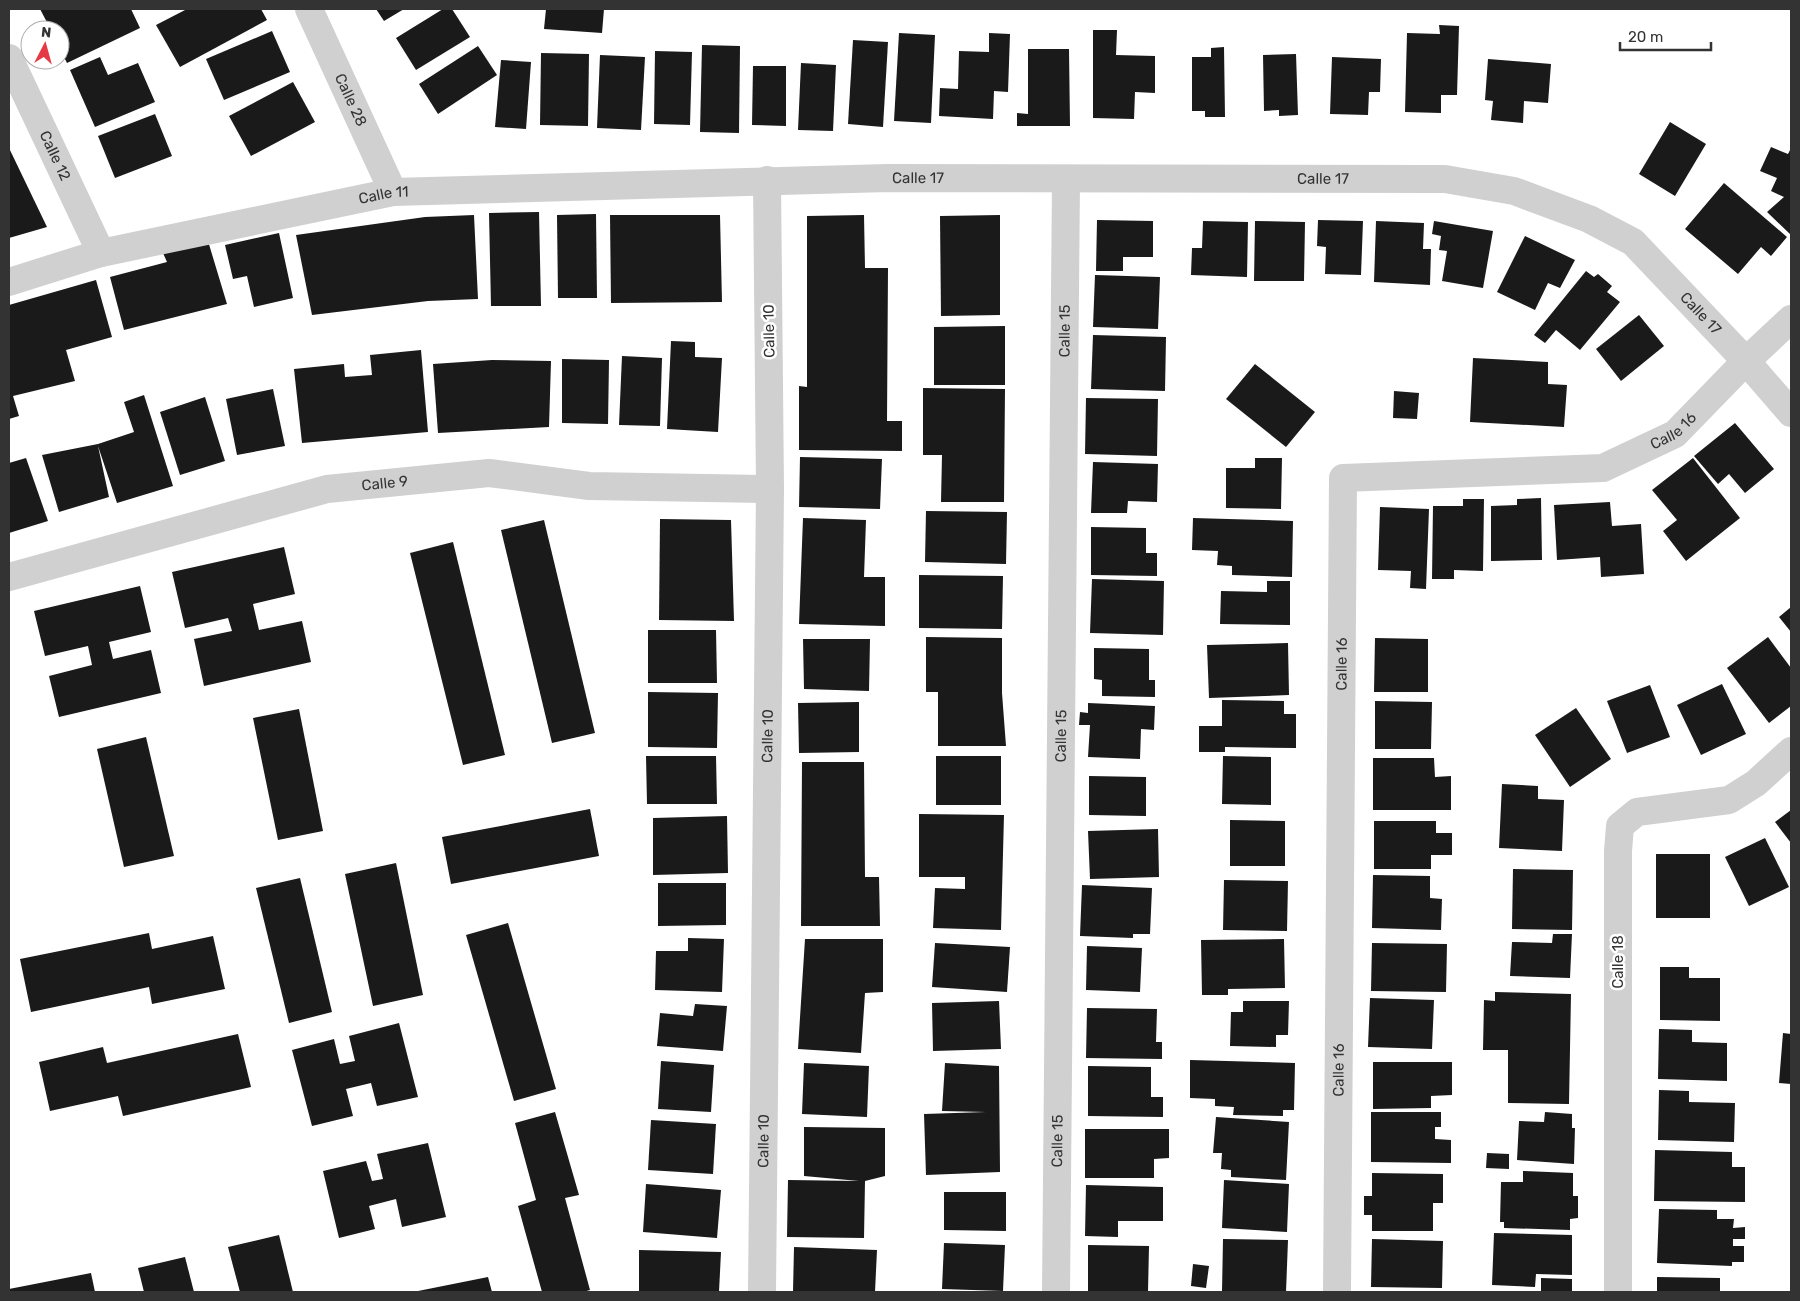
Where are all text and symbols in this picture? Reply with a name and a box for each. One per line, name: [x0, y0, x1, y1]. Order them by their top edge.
north arrow: [20, 20, 70, 70]
scale bar: [1620, 20, 1711, 52]
text: N: [40, 24, 52, 42]
text: 20 m: [1628, 28, 1663, 46]
street label: Calle 28: [331, 71, 371, 129]
street label: Calle 12: [36, 128, 75, 184]
street label: Calle 17: [892, 169, 944, 187]
street label: Calle 17: [1297, 170, 1349, 188]
street label: Calle 11: [357, 183, 409, 208]
street label: Calle 17: [1676, 288, 1725, 338]
street label: Calle 10: [760, 304, 778, 358]
street label: Calle 15: [1055, 304, 1074, 358]
street label: Calle 16: [1647, 409, 1700, 453]
street label: Calle 9: [361, 472, 409, 495]
street label: Calle 16: [1332, 637, 1351, 691]
street label: Calle 10: [758, 709, 777, 763]
street label: Calle 15: [1052, 709, 1070, 763]
street label: Calle 18: [1609, 935, 1627, 989]
street label: Calle 16: [1329, 1043, 1348, 1097]
street label: Calle 10: [754, 1114, 773, 1168]
street label: Calle 15: [1048, 1114, 1067, 1168]

